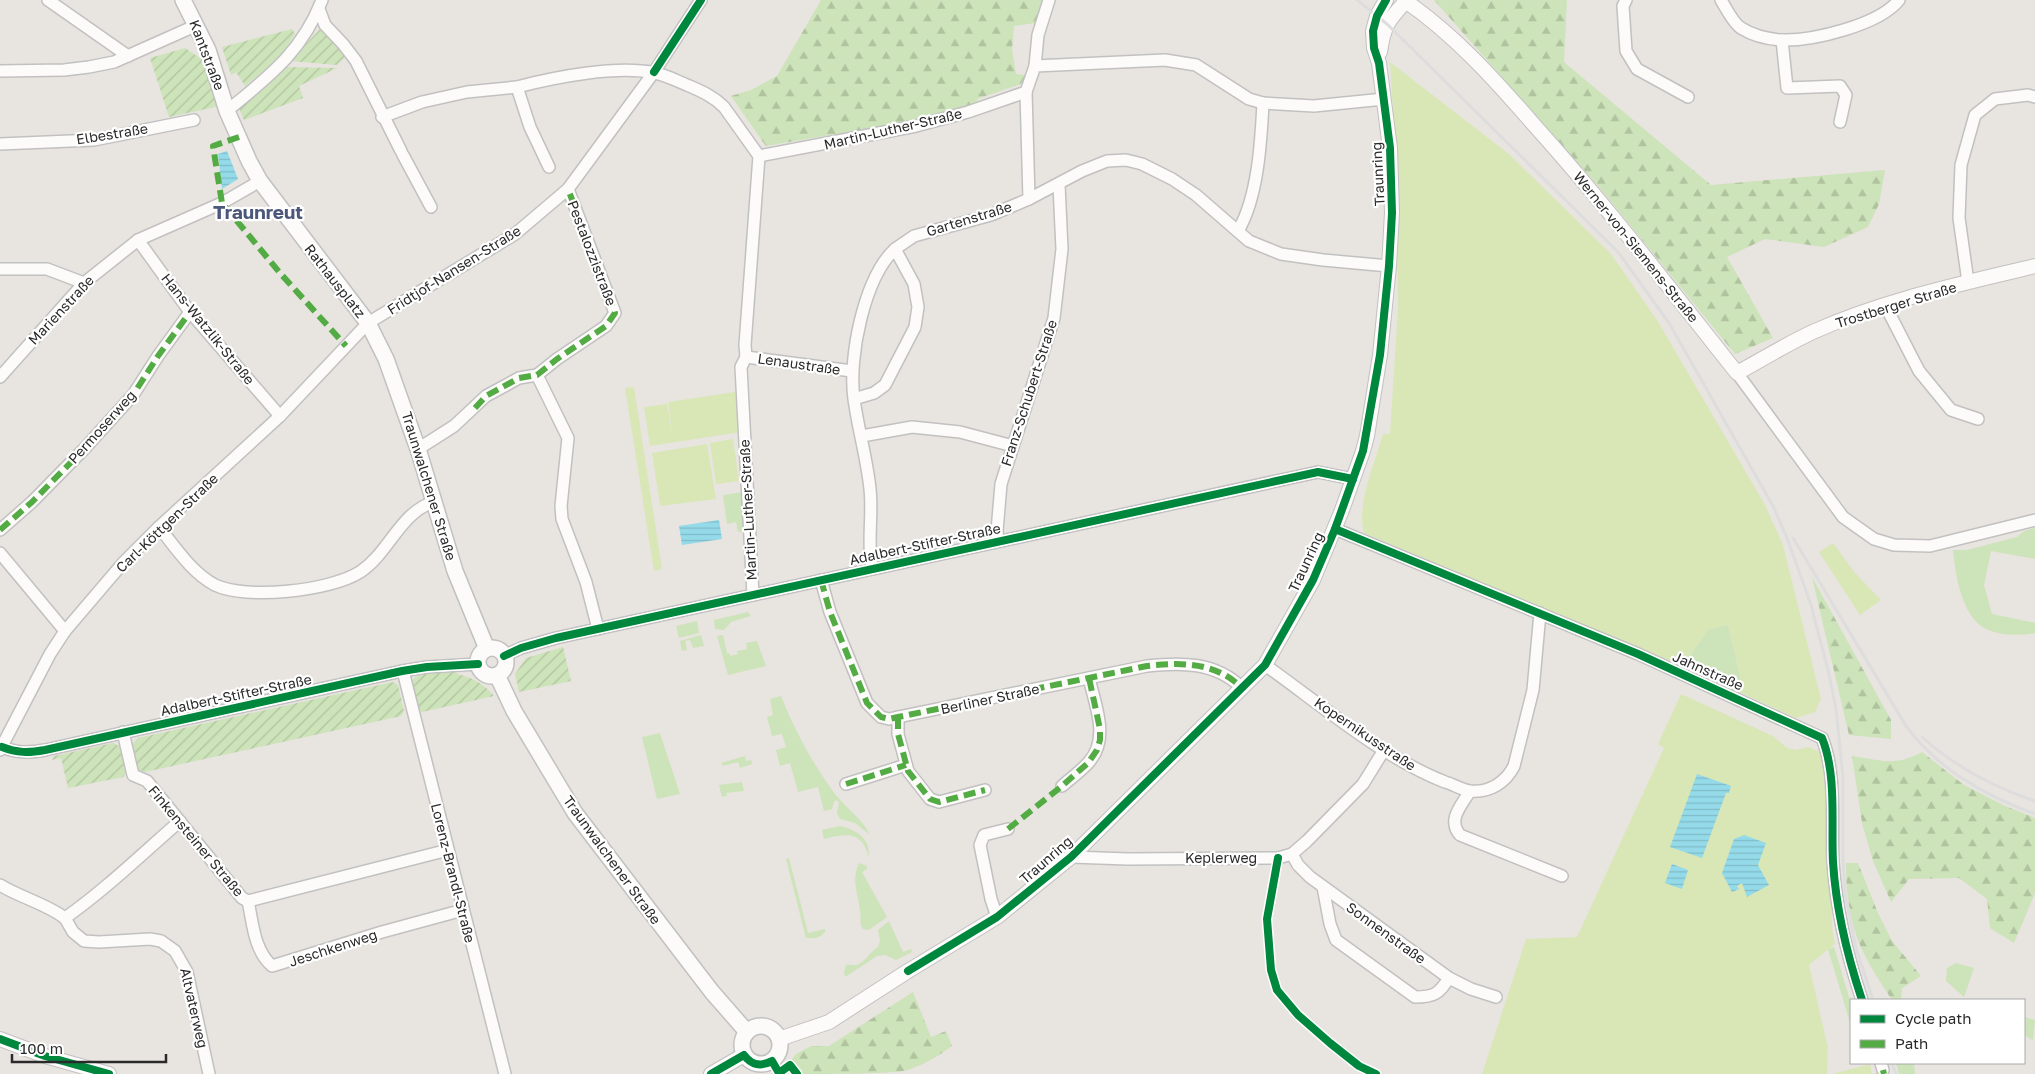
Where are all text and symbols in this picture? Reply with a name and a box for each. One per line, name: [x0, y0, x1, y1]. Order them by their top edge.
street label: Kantstraße: [186, 17, 229, 92]
street label: Martin-Luther-Straße: [822, 104, 964, 153]
street label: Elbestraße: [75, 119, 149, 148]
street label: Traunring: [1367, 142, 1388, 207]
street label: Werner-von-Siemens-Straße: [1570, 168, 1703, 326]
street label: Gartenstraße: [924, 197, 1014, 240]
street label: Pestalozzistraße: [565, 198, 620, 308]
district label: Traunreut: [213, 200, 303, 223]
street label: Fridtjof-Nansen-Straße: [384, 221, 524, 318]
street label: Rathausplatz: [301, 240, 370, 321]
street label: Hans-Watzlik-Straße: [158, 270, 258, 388]
street label: Marienstraße: [24, 272, 97, 348]
street label: Trostberger Straße: [1833, 278, 1958, 331]
street label: Franz-Schubert-Straße: [997, 318, 1060, 468]
street label: Lenaustraße: [757, 349, 842, 378]
street label: Permoserweg: [64, 387, 139, 467]
street label: Traunwalchener Straße: [399, 409, 460, 562]
street label: Martin-Luther-Straße: [735, 439, 760, 581]
street label: Carl-Köttgen-Straße: [112, 470, 221, 576]
street label: Adalbert-Stifter-Straße: [848, 519, 1002, 568]
street label: Traunring: [1284, 529, 1327, 594]
street label: Jahnstraße: [1670, 647, 1746, 694]
street label: Adalbert-Stifter-Straße: [159, 670, 313, 719]
street label: Berliner Straße: [939, 680, 1041, 717]
street label: Kopernikusstraße: [1311, 693, 1419, 774]
street label: Finkensteiner Straße: [145, 782, 248, 900]
street label: Traunwalchener Straße: [560, 792, 665, 927]
street label: Lorenz-Brandl-Straße: [428, 801, 479, 944]
street label: Traunring: [1016, 832, 1075, 887]
street label: Keplerweg: [1185, 849, 1257, 866]
street label: Sonnenstraße: [1343, 898, 1429, 967]
street label: Jeschkenweg: [287, 925, 379, 970]
street label: Altvaterweg: [177, 966, 212, 1050]
legend: [1850, 999, 2025, 1064]
text: Cycle path: [1895, 1009, 1971, 1027]
scale bar: [12, 1032, 166, 1064]
text: Path: [1895, 1034, 1928, 1052]
text: 100 m: [20, 1039, 63, 1057]

